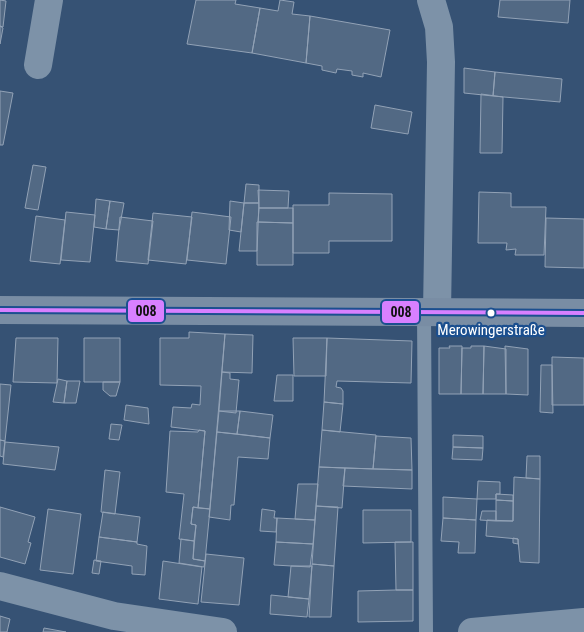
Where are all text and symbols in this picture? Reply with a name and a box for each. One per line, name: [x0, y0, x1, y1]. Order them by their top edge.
line badge: 008: [127, 299, 165, 323]
line badge: 008: [381, 300, 420, 324]
text: 008: [135, 303, 157, 319]
text: 008: [390, 304, 412, 320]
marker: Merowingerstraße: [486, 308, 496, 318]
place label: Merowingerstraße: [437, 321, 545, 339]

